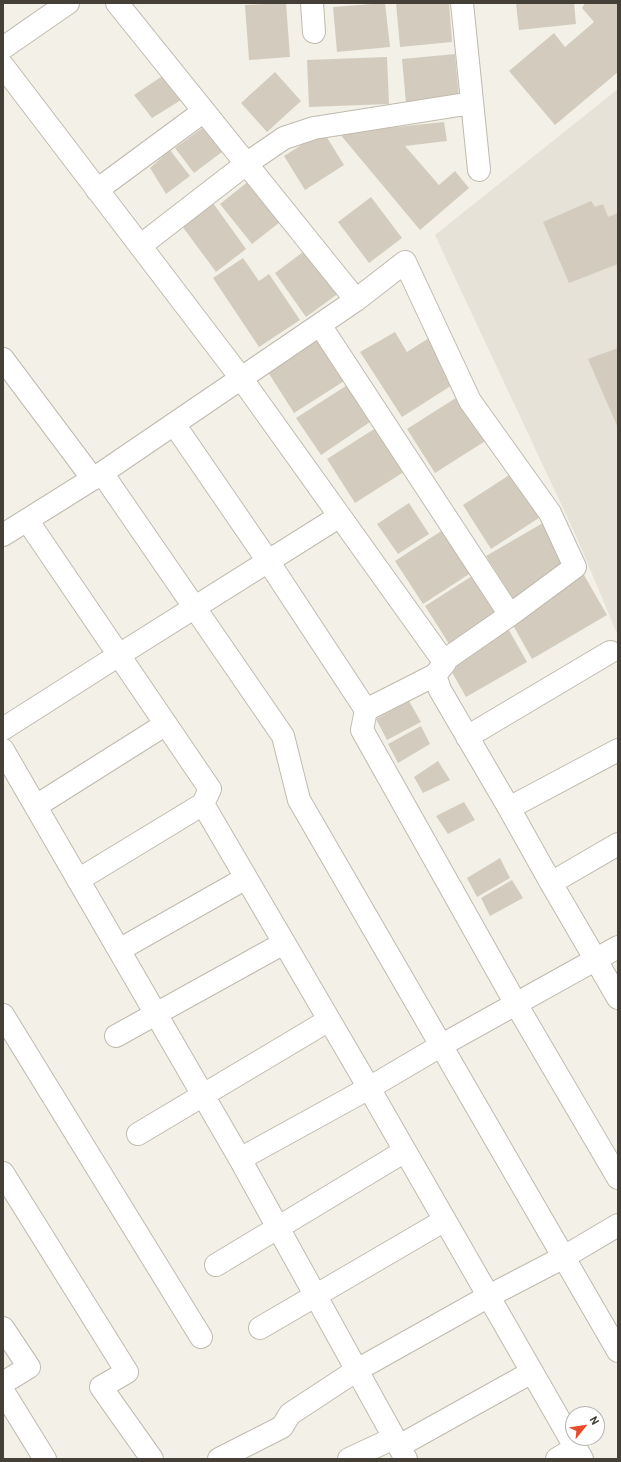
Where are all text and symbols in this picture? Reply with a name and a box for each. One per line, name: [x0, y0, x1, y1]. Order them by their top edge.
north arrow: [565, 1406, 605, 1446]
text: N: [587, 1414, 602, 1427]

